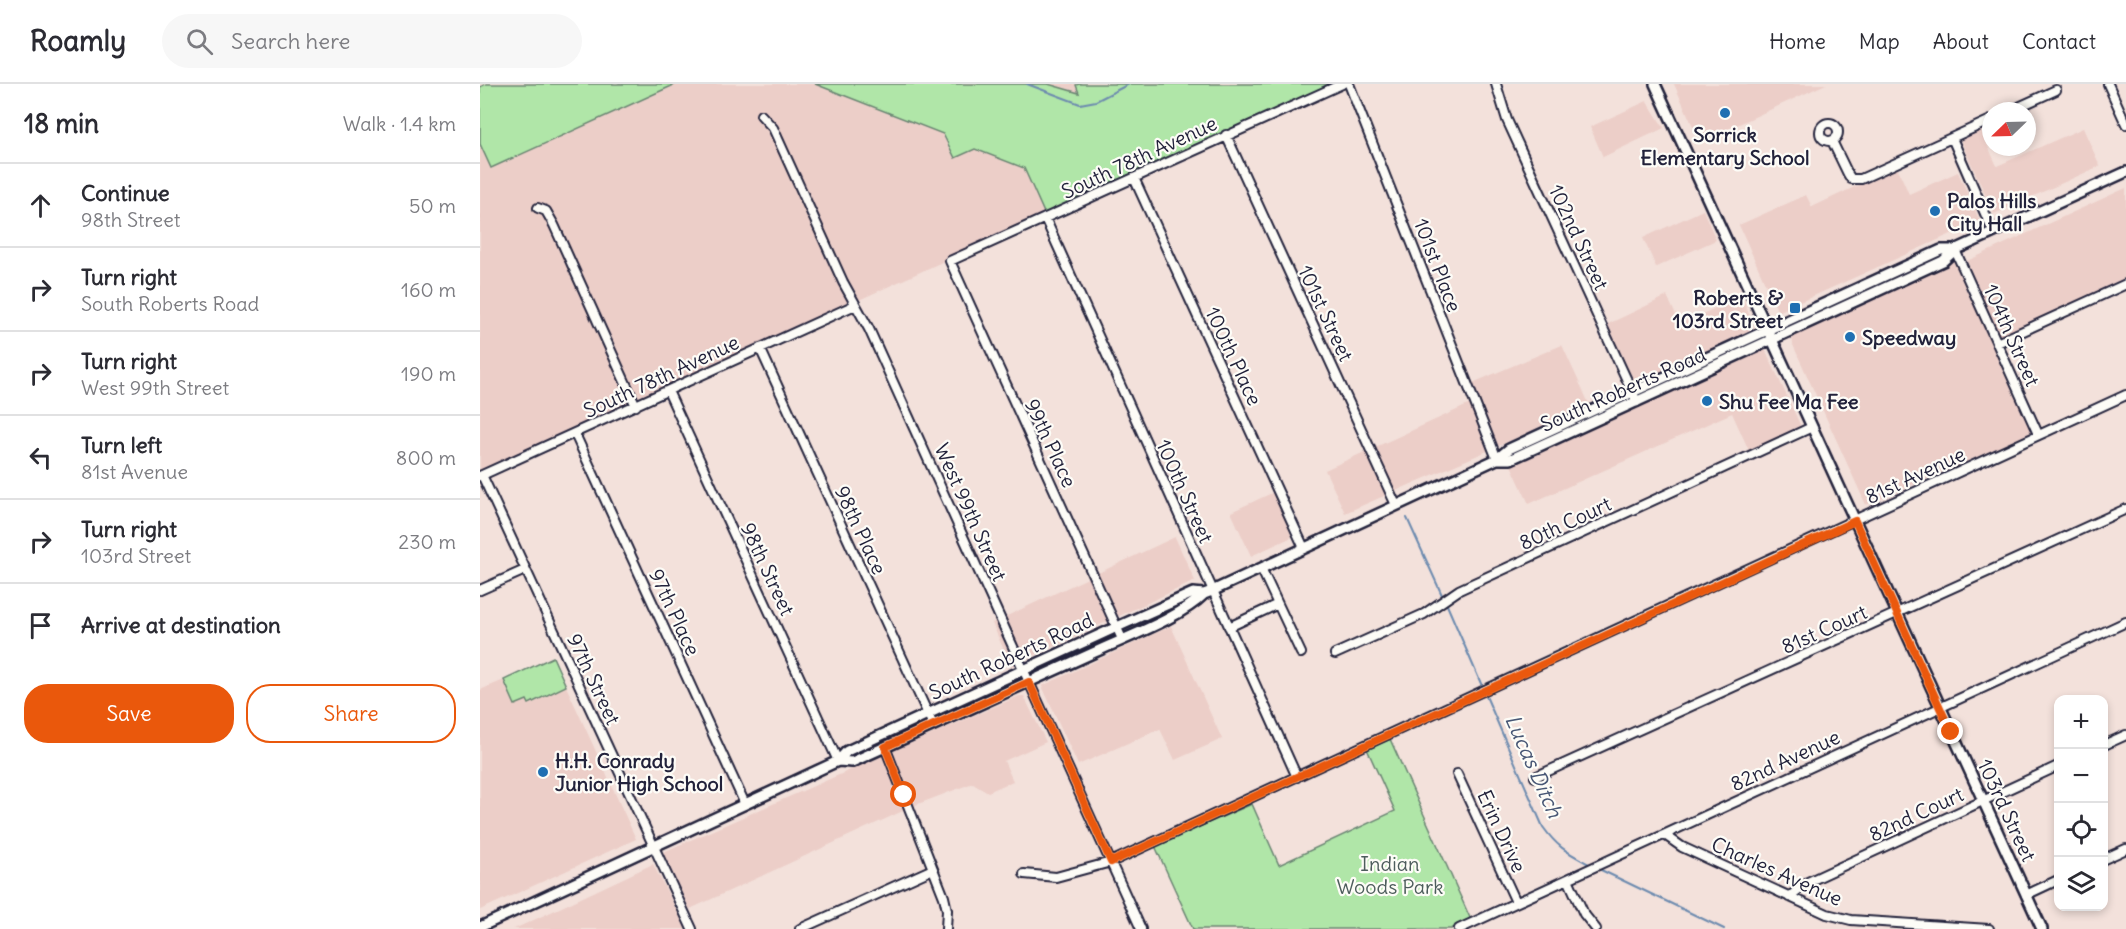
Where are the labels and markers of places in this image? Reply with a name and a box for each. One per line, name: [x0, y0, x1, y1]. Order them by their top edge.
marker: Sorrick Elementary School: [1718, 106, 1732, 120]
place label: Sorrick Elementary School: [1641, 122, 1809, 170]
place label: Palos Hills City Hall: [1947, 188, 2036, 236]
marker: Palos Hills City Hall: [1928, 204, 1942, 218]
place label: Roberts & 103rd Street: [1673, 285, 1784, 333]
marker: Roberts & 103rd Street: [1788, 301, 1802, 315]
place label: Speedway: [1862, 325, 1956, 350]
marker: Speedway: [1843, 330, 1857, 344]
place label: Shu Fee Ma Fee: [1719, 389, 1859, 414]
marker: Shu Fee Ma Fee: [1700, 394, 1714, 408]
place label: H.H. Conrady Junior High School: [555, 748, 723, 796]
marker: H.H. Conrady Junior High School: [536, 765, 550, 779]

